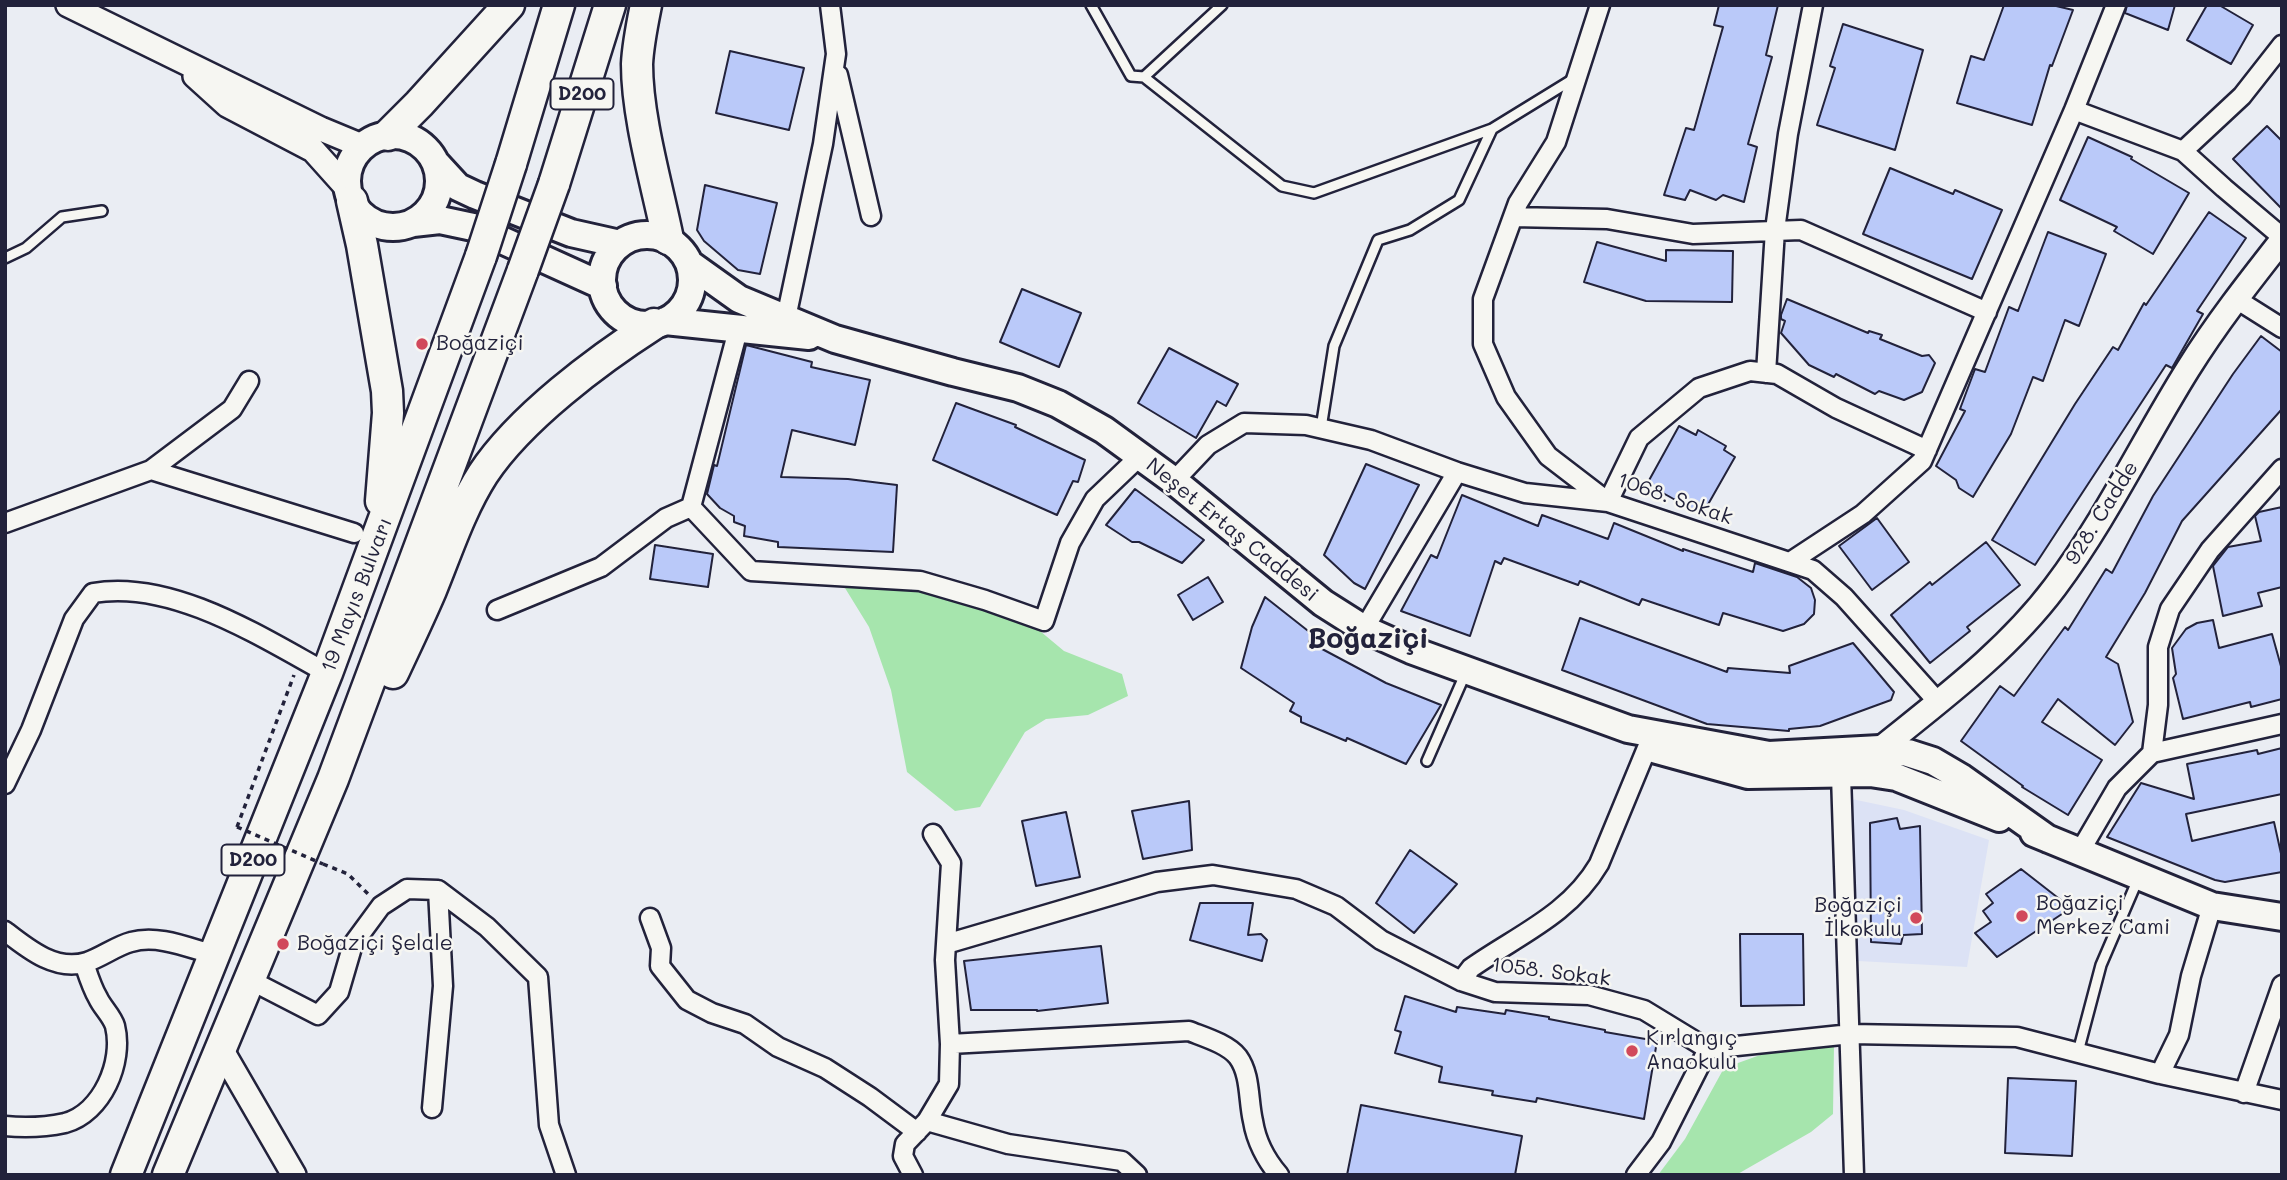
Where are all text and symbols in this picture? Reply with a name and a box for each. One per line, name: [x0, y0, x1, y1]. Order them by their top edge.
road number: D200: [550, 78, 614, 110]
place label: Boğaziçi: [436, 331, 524, 357]
marker: Boğaziçi: [414, 336, 430, 352]
street label: Neşet Ertaş Caddesi: [1141, 453, 1323, 607]
street label: 928. Cadde: [2060, 457, 2144, 569]
street label: 1068. Sokak: [1614, 467, 1736, 531]
street label: 19 Mayıs Bulvarı: [316, 514, 398, 676]
district label: Boğaziçi: [1307, 622, 1429, 656]
road number: D200: [222, 845, 284, 876]
place label: Boğaziçi Merkez Cami: [2036, 891, 2170, 941]
place label: Boğaziçi İlkokulu: [1814, 893, 1902, 943]
marker: Boğaziçi Merkez Cami: [2014, 908, 2030, 924]
marker: Boğaziçi İlkokulu: [1908, 910, 1924, 926]
place label: Boğaziçi Şelale: [297, 931, 453, 957]
marker: Boğaziçi Şelale: [275, 936, 291, 952]
street label: 1058. Sokak: [1490, 952, 1612, 992]
place label: Kırlangıç Anaokulu: [1646, 1026, 1737, 1076]
marker: Kırlangıç Anaokulu: [1624, 1043, 1640, 1059]

